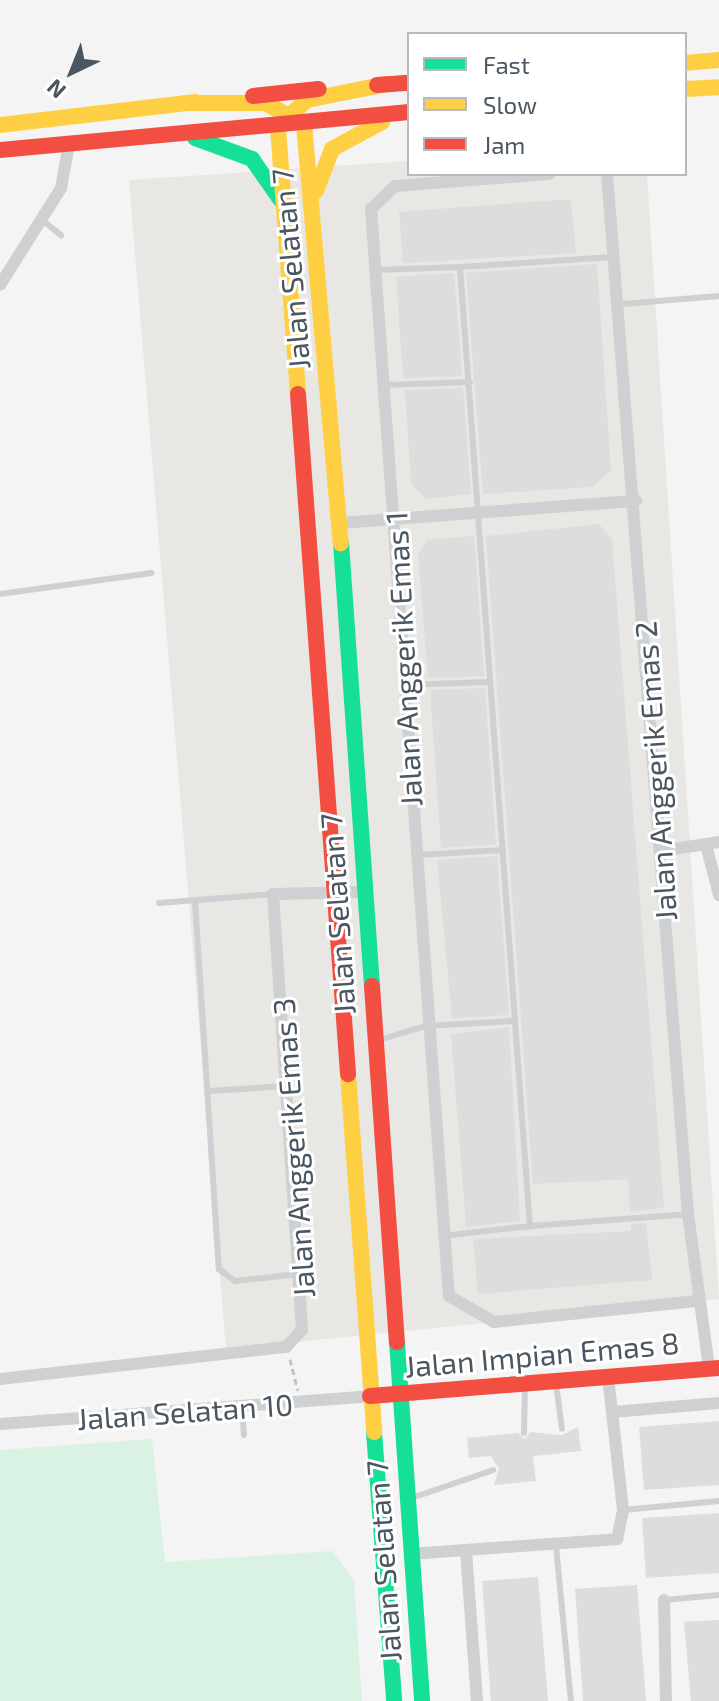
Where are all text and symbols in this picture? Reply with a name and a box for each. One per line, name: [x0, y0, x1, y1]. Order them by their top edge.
north arrow: [32, 32, 112, 112]
legend: [407, 32, 687, 176]
text: Fast: [483, 50, 530, 79]
text: N: [41, 75, 70, 104]
text: Slow: [483, 90, 537, 119]
text: Jam: [483, 130, 525, 159]
street label: Jalan Selatan 7: [263, 167, 317, 371]
street label: Jalan Anggerik Emas 1: [377, 510, 429, 808]
street label: Jalan Anggerik Emas 2: [627, 619, 683, 923]
street label: Jalan Selatan 7: [312, 812, 362, 1016]
street label: Jalan Anggerik Emas 3: [265, 996, 321, 1300]
street label: Jalan Impian Emas 8: [403, 1324, 681, 1384]
street label: Jalan Selatan 10: [76, 1385, 294, 1437]
street label: Jalan Selatan 7: [358, 1459, 408, 1663]

